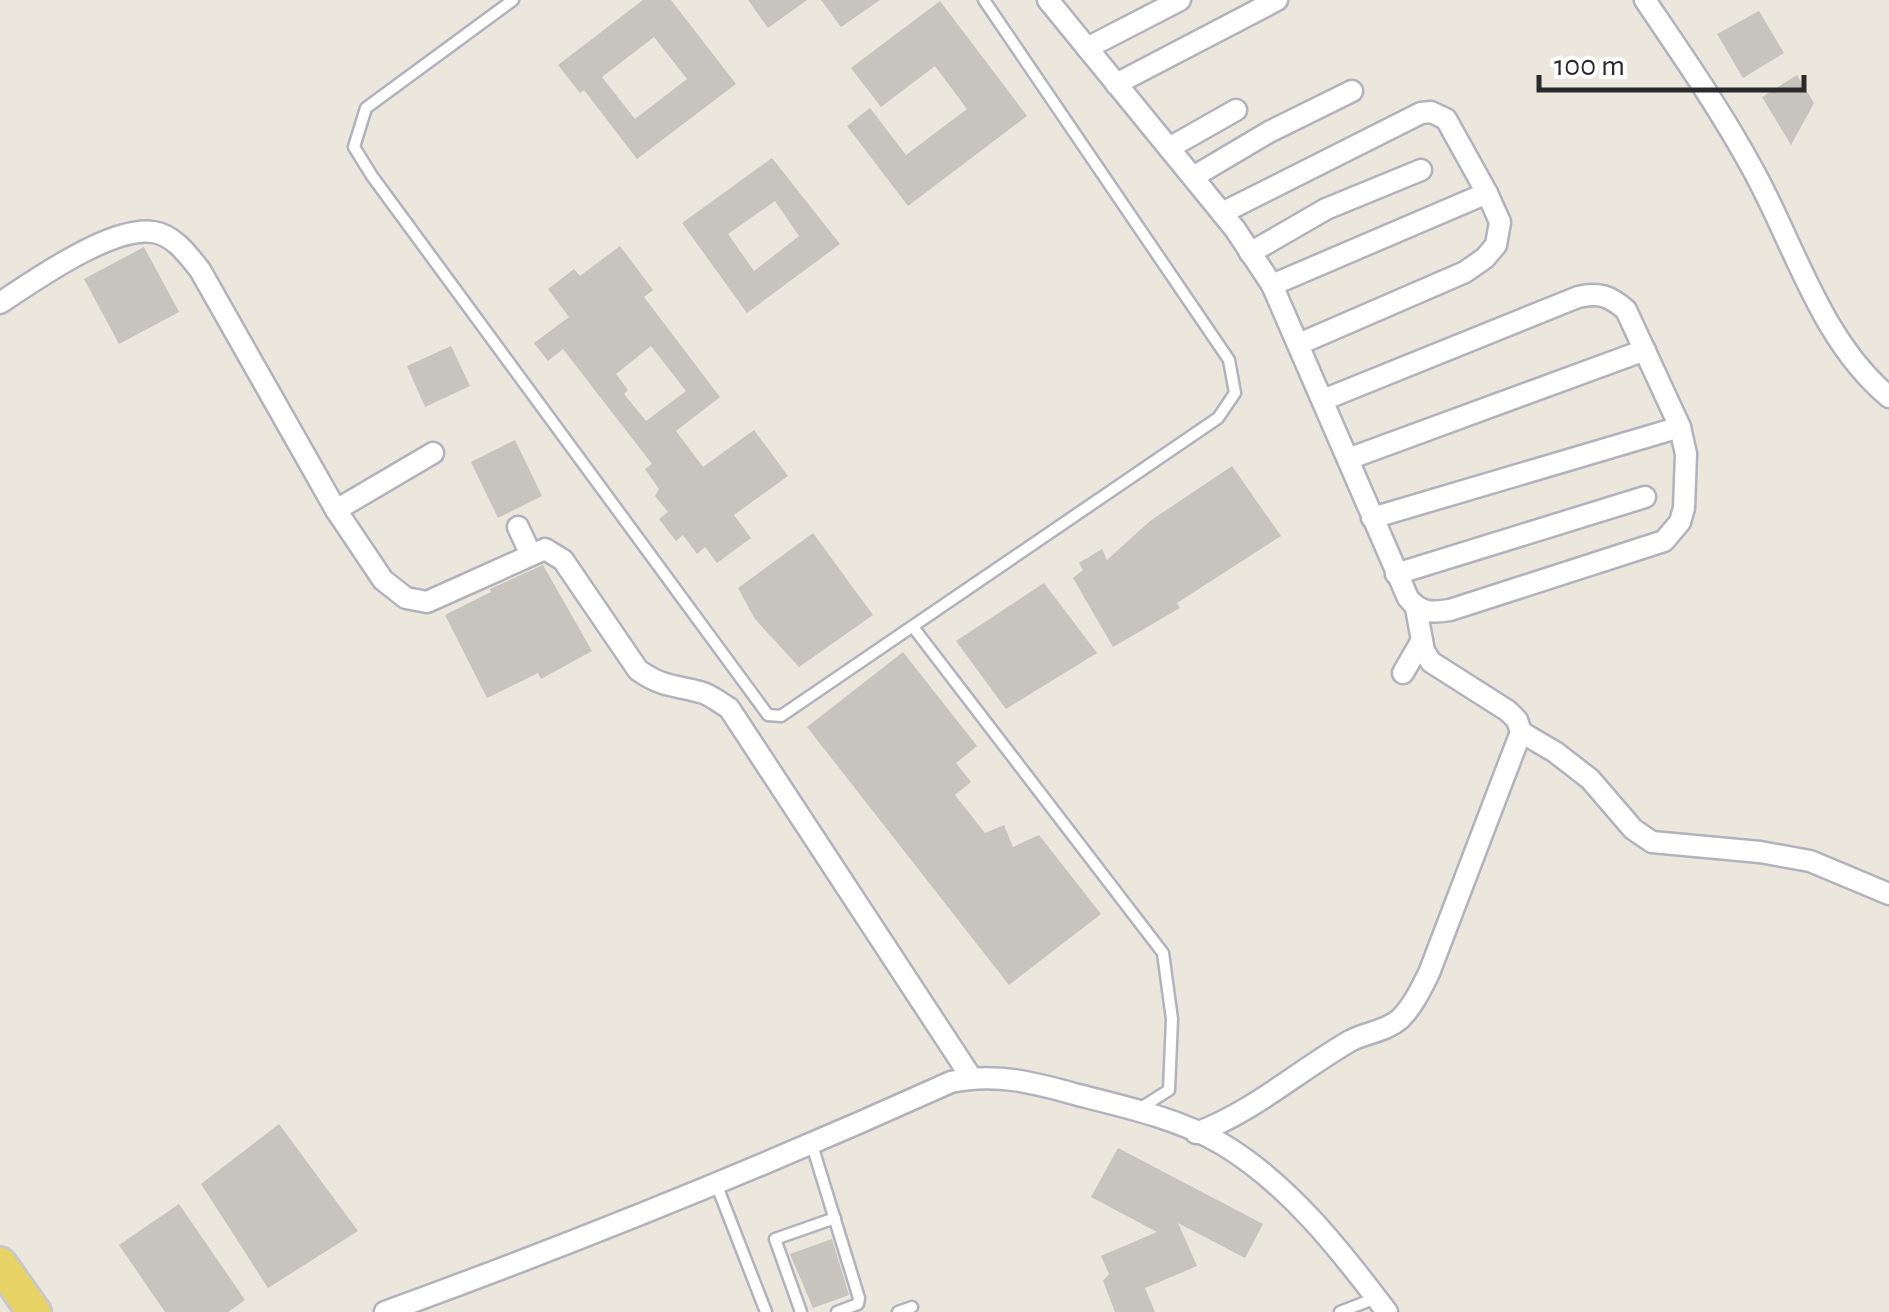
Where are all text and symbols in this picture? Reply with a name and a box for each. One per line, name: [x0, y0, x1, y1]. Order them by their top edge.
scale bar: [1539, 30, 1804, 92]
text: 100 m: [1554, 51, 1625, 81]

